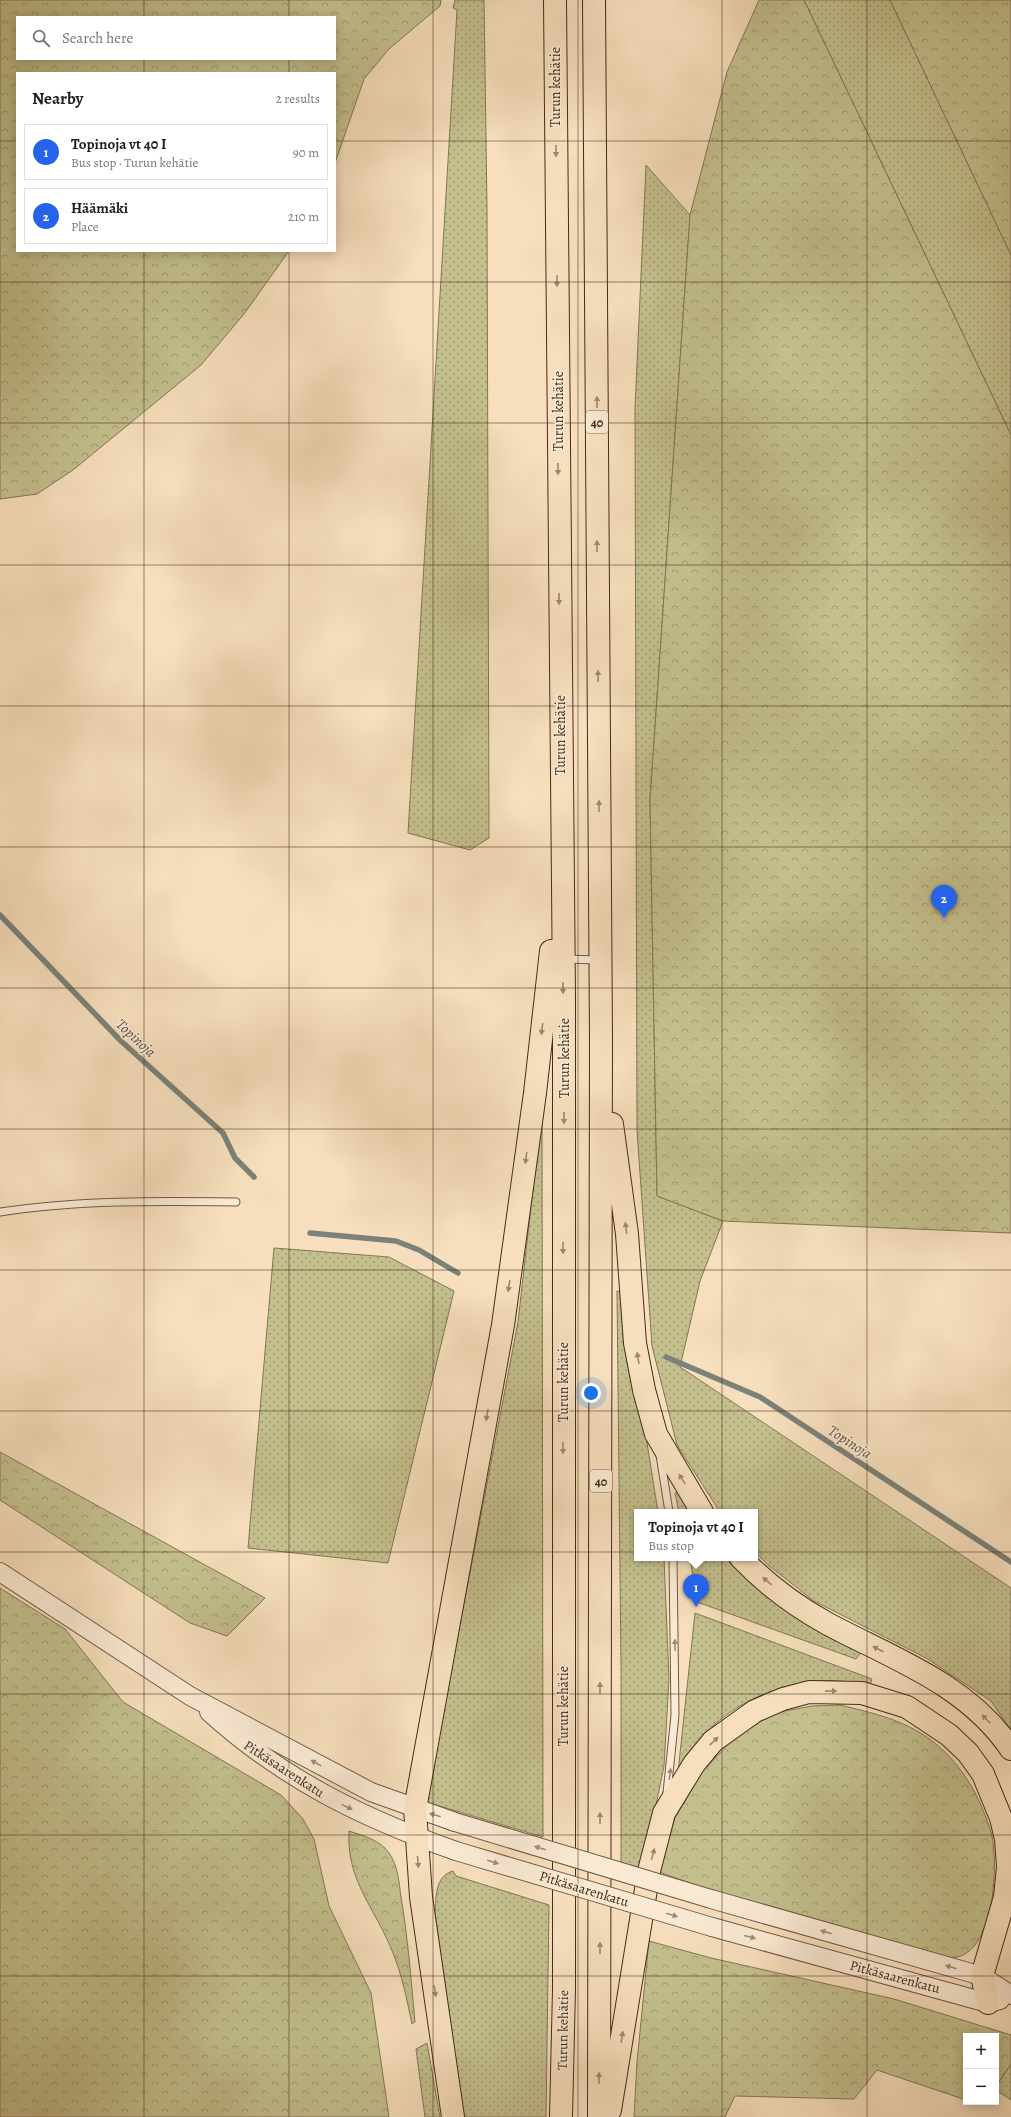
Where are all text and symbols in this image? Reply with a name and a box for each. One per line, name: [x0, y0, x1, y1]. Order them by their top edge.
search box: [16, 16, 336, 60]
icon: search: [30, 27, 52, 49]
text: Search here: [62, 28, 133, 48]
street label: Turun kehätie: [546, 47, 565, 127]
text: Nearby: [32, 87, 83, 110]
text: 2 results: [276, 90, 320, 107]
text: Topinoja vt 40 I: [71, 134, 166, 154]
text: 1: [44, 144, 48, 161]
text: 90 m: [293, 144, 319, 161]
one-way arrow: [553, 145, 559, 158]
text: Bus stop · Turun kehätie: [71, 154, 198, 171]
text: Häämäki: [71, 198, 128, 218]
text: 2: [43, 208, 49, 225]
text: 210 m: [288, 208, 319, 225]
text: Place: [71, 218, 99, 235]
one-way arrow: [554, 275, 560, 288]
street label: Turun kehätie: [549, 371, 568, 451]
one-way arrow: [594, 395, 600, 408]
road number: 40: [586, 411, 608, 433]
one-way arrow: [555, 463, 561, 476]
one-way arrow: [594, 539, 600, 552]
one-way arrow: [556, 593, 562, 606]
one-way arrow: [595, 669, 601, 682]
street label: Turun kehätie: [551, 695, 570, 775]
one-way arrow: [596, 799, 602, 812]
pin: 2: [931, 885, 957, 918]
one-way arrow: [560, 982, 567, 994]
water label: Topinoja: [112, 1014, 160, 1062]
street label: Turun kehätie: [555, 1018, 574, 1098]
one-way arrow: [539, 1023, 545, 1035]
one-way arrow: [561, 1112, 567, 1125]
one-way arrow: [523, 1152, 529, 1164]
one-way arrow: [623, 1222, 630, 1235]
one-way arrow: [560, 1242, 566, 1255]
one-way arrow: [506, 1280, 512, 1293]
street label: Turun kehätie: [554, 1342, 573, 1422]
one-way arrow: [635, 1352, 641, 1364]
your location: [581, 1383, 601, 1403]
one-way arrow: [483, 1408, 489, 1421]
water label: Topinoja: [824, 1421, 876, 1464]
one-way arrow: [560, 1442, 566, 1455]
road number: 40: [590, 1470, 612, 1492]
one-way arrow: [678, 1473, 685, 1485]
popup: [634, 1509, 758, 1561]
text: Topinoja vt 40 I: [648, 1517, 744, 1537]
text: Bus stop: [648, 1537, 694, 1554]
pin: 1: [683, 1574, 709, 1607]
one-way arrow: [762, 1577, 772, 1586]
one-way arrow: [672, 1638, 678, 1651]
one-way arrow: [872, 1646, 883, 1652]
street label: Turun kehätie: [554, 1666, 573, 1746]
one-way arrow: [597, 1681, 603, 1694]
one-way arrow: [825, 1688, 838, 1694]
one-way arrow: [982, 1714, 991, 1723]
street label: Pitkäsaarenkatu: [240, 1736, 328, 1802]
one-way arrow: [709, 1736, 719, 1746]
one-way arrow: [310, 1759, 322, 1766]
one-way arrow: [667, 1768, 673, 1781]
one-way arrow: [341, 1804, 353, 1810]
one-way arrow: [597, 1811, 603, 1824]
one-way arrow: [429, 1812, 441, 1818]
one-way arrow: [534, 1845, 546, 1851]
one-way arrow: [651, 1848, 657, 1860]
one-way arrow: [415, 1856, 422, 1868]
one-way arrow: [488, 1859, 500, 1865]
street label: Pitkäsaarenkatu: [537, 1866, 631, 1912]
one-way arrow: [666, 1912, 678, 1918]
one-way arrow: [819, 1929, 831, 1935]
one-way arrow: [744, 1934, 756, 1940]
one-way arrow: [597, 1941, 603, 1954]
street label: Pitkäsaarenkatu: [848, 1956, 943, 1998]
one-way arrow: [945, 1964, 957, 1970]
one-way arrow: [432, 1984, 438, 1997]
street label: Turun kehätie: [553, 1990, 573, 2070]
one-way arrow: [619, 2031, 625, 2043]
map controls: [963, 2033, 999, 2105]
button: +: [963, 2033, 999, 2069]
button: −: [963, 2069, 999, 2105]
one-way arrow: [596, 2071, 602, 2084]

